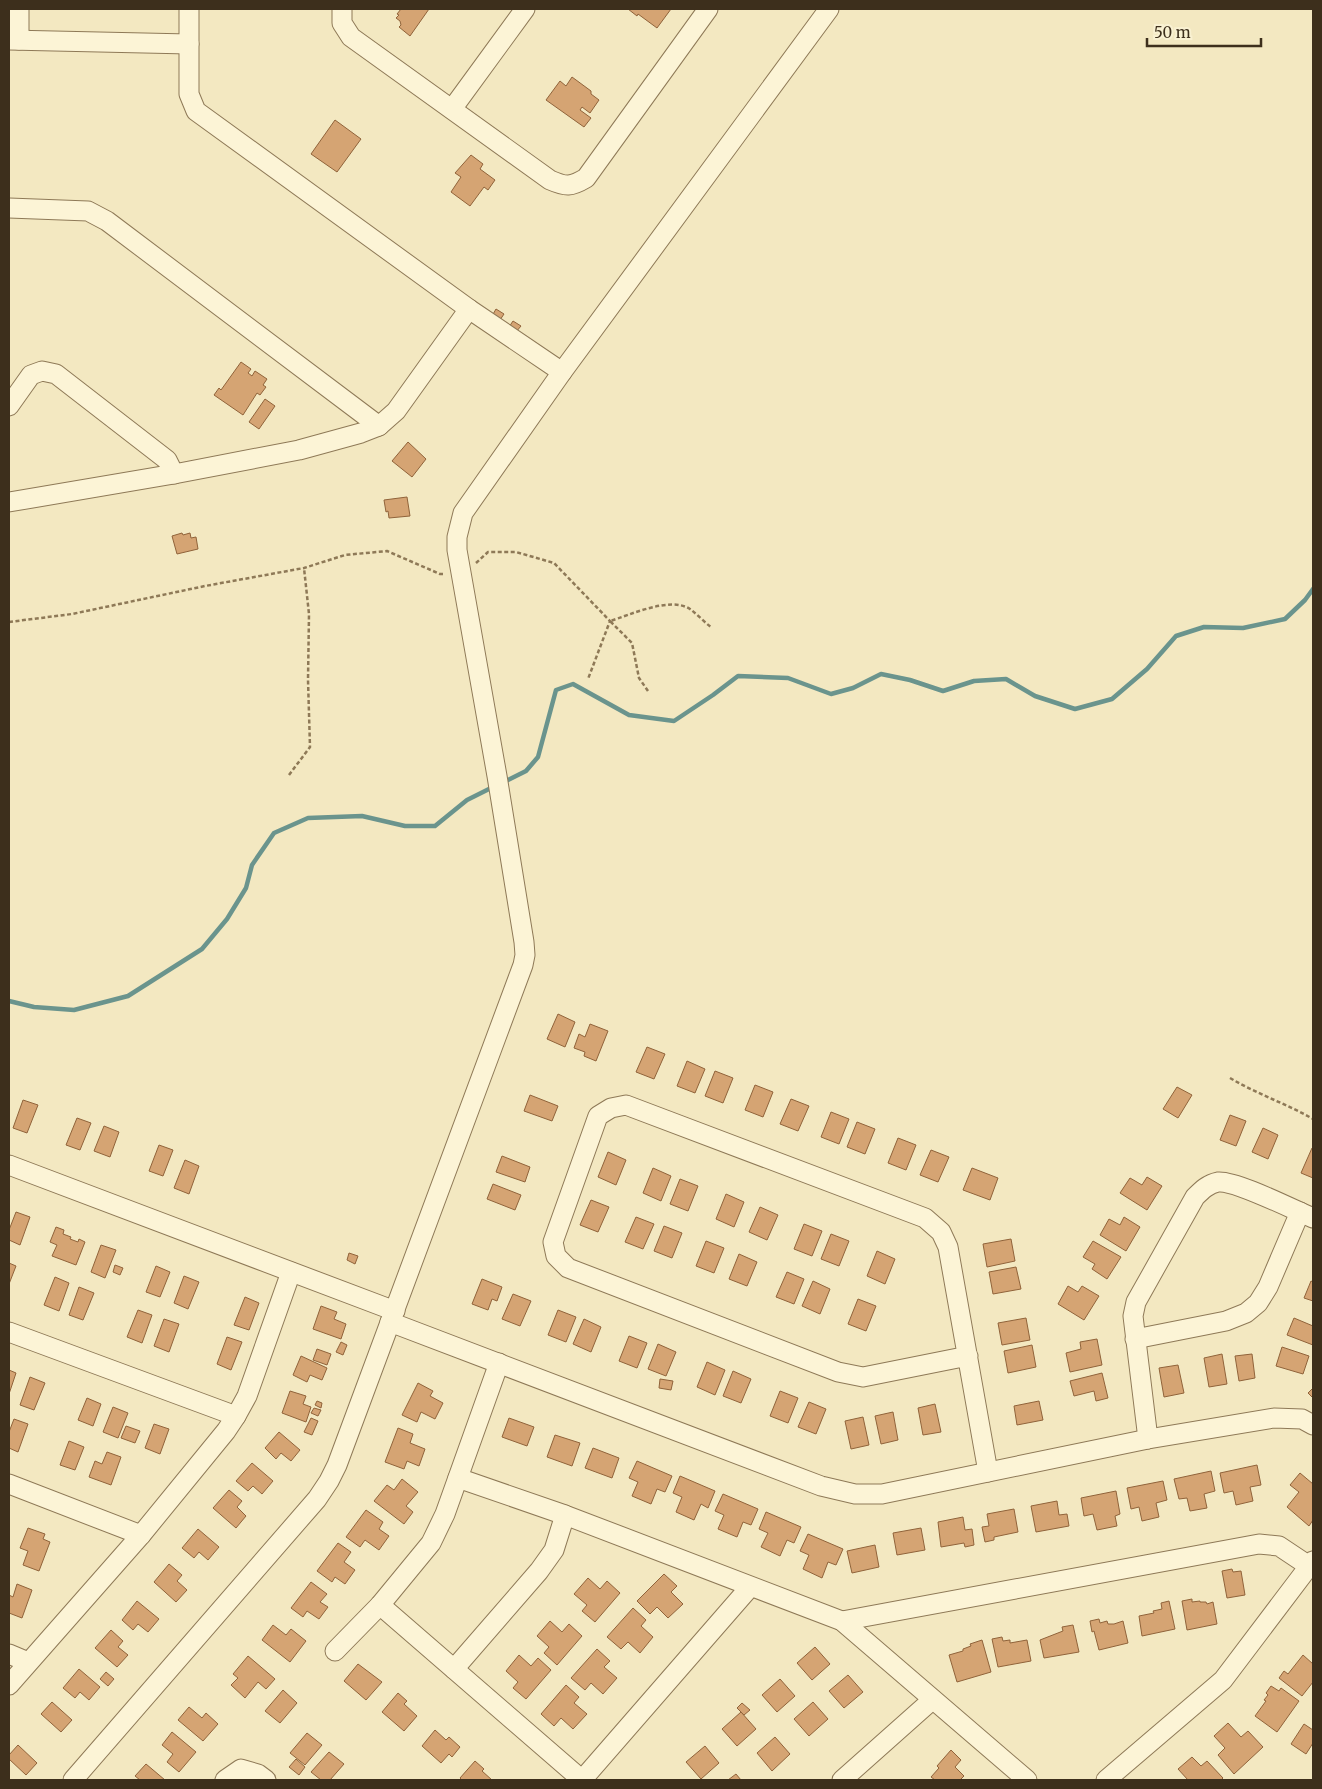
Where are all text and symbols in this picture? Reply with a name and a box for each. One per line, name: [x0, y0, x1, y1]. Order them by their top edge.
scale bar: [1147, 15, 1261, 47]
text: 50 m: [1154, 23, 1191, 42]

